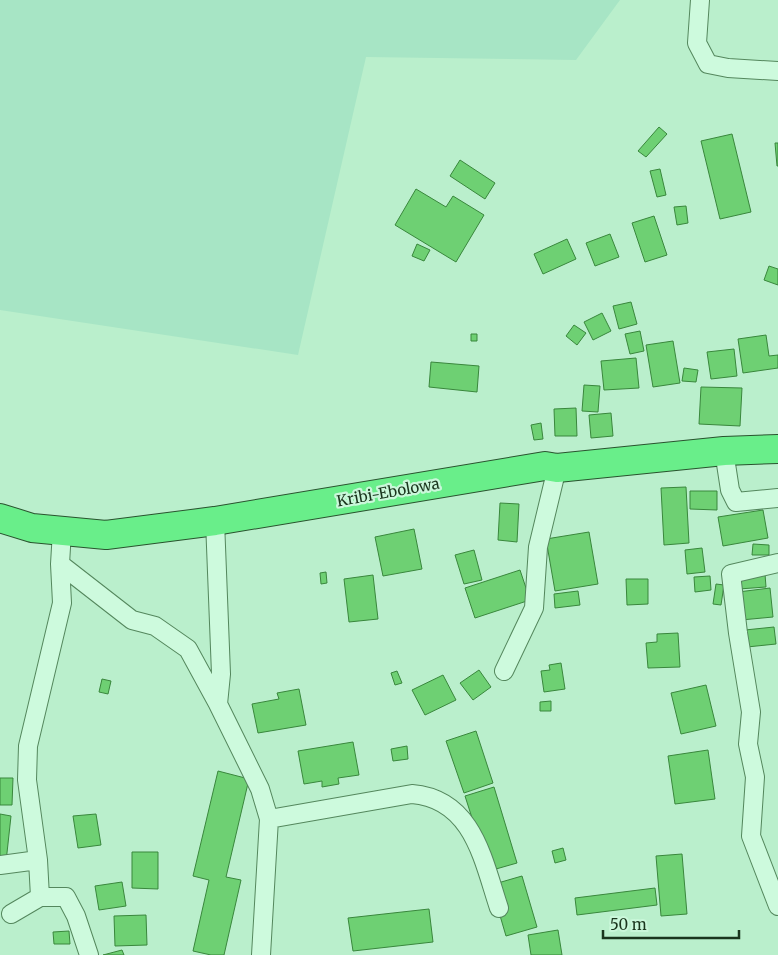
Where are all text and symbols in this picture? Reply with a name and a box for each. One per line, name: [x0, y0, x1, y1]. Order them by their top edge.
street label: Kribi-Ebolowa: [335, 474, 441, 510]
scale bar: [603, 908, 739, 940]
text: 50 m: [610, 915, 647, 934]

